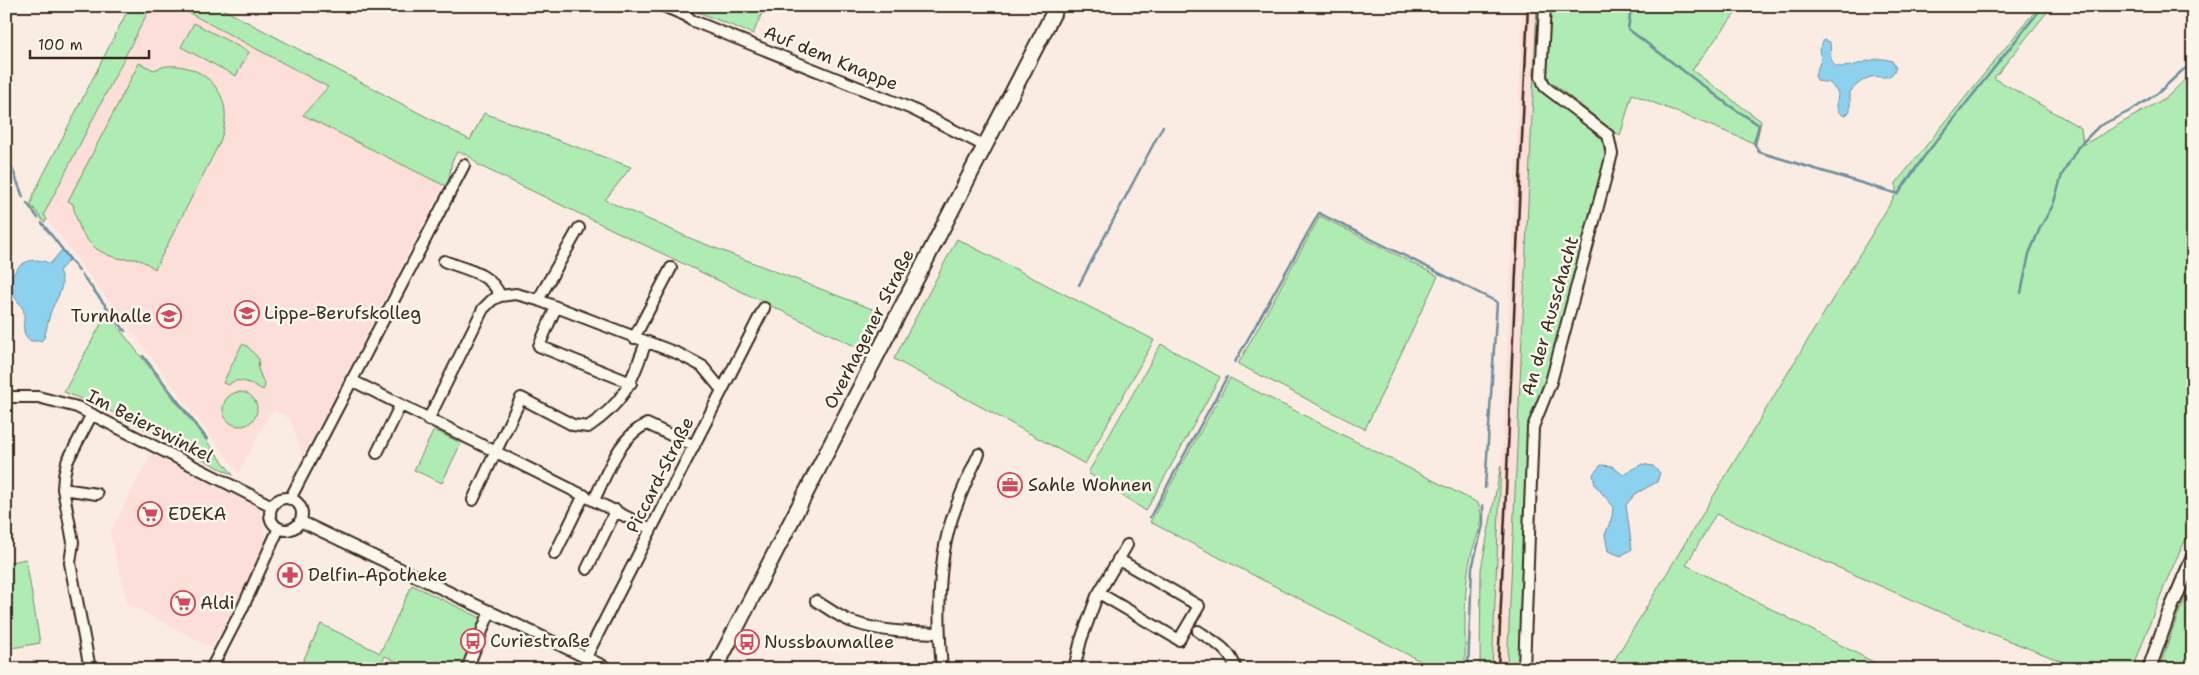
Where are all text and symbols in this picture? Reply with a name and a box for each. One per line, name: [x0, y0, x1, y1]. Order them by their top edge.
street label: Auf dem Knappe: [760, 20, 902, 96]
scale bar: [30, 28, 149, 60]
text: 100 m: [38, 35, 83, 55]
street label: An der Ausschacht: [1516, 233, 1584, 398]
street label: Overhagener Straße: [818, 245, 920, 413]
school or university icon: Lippe-Berufskolleg: [234, 300, 260, 326]
place label: Lippe-Berufskolleg: [264, 301, 421, 325]
school or university icon: Turnhalle: [156, 303, 182, 329]
place label: Turnhalle: [71, 304, 152, 328]
street label: Im Beierswinkel: [83, 384, 218, 469]
street label: Piccard-Straße: [620, 413, 700, 537]
office icon: Sahle Wohnen: [997, 472, 1023, 498]
place label: Sahle Wohnen: [1028, 473, 1152, 497]
supermarket icon: EDEKA: [137, 501, 163, 527]
place label: EDEKA: [168, 502, 227, 526]
pharmacy icon: Delfin-Apotheke: [277, 562, 303, 588]
place label: Delfin-Apotheke: [308, 563, 448, 587]
supermarket icon: Aldi: [170, 590, 196, 616]
place label: Aldi: [200, 591, 235, 615]
bus stop icon: Curiestraße: [460, 628, 486, 654]
place label: Curiestraße: [490, 629, 590, 653]
bus stop icon: Nussbaumallee: [734, 629, 760, 655]
place label: Nussbaumallee: [764, 630, 894, 654]

